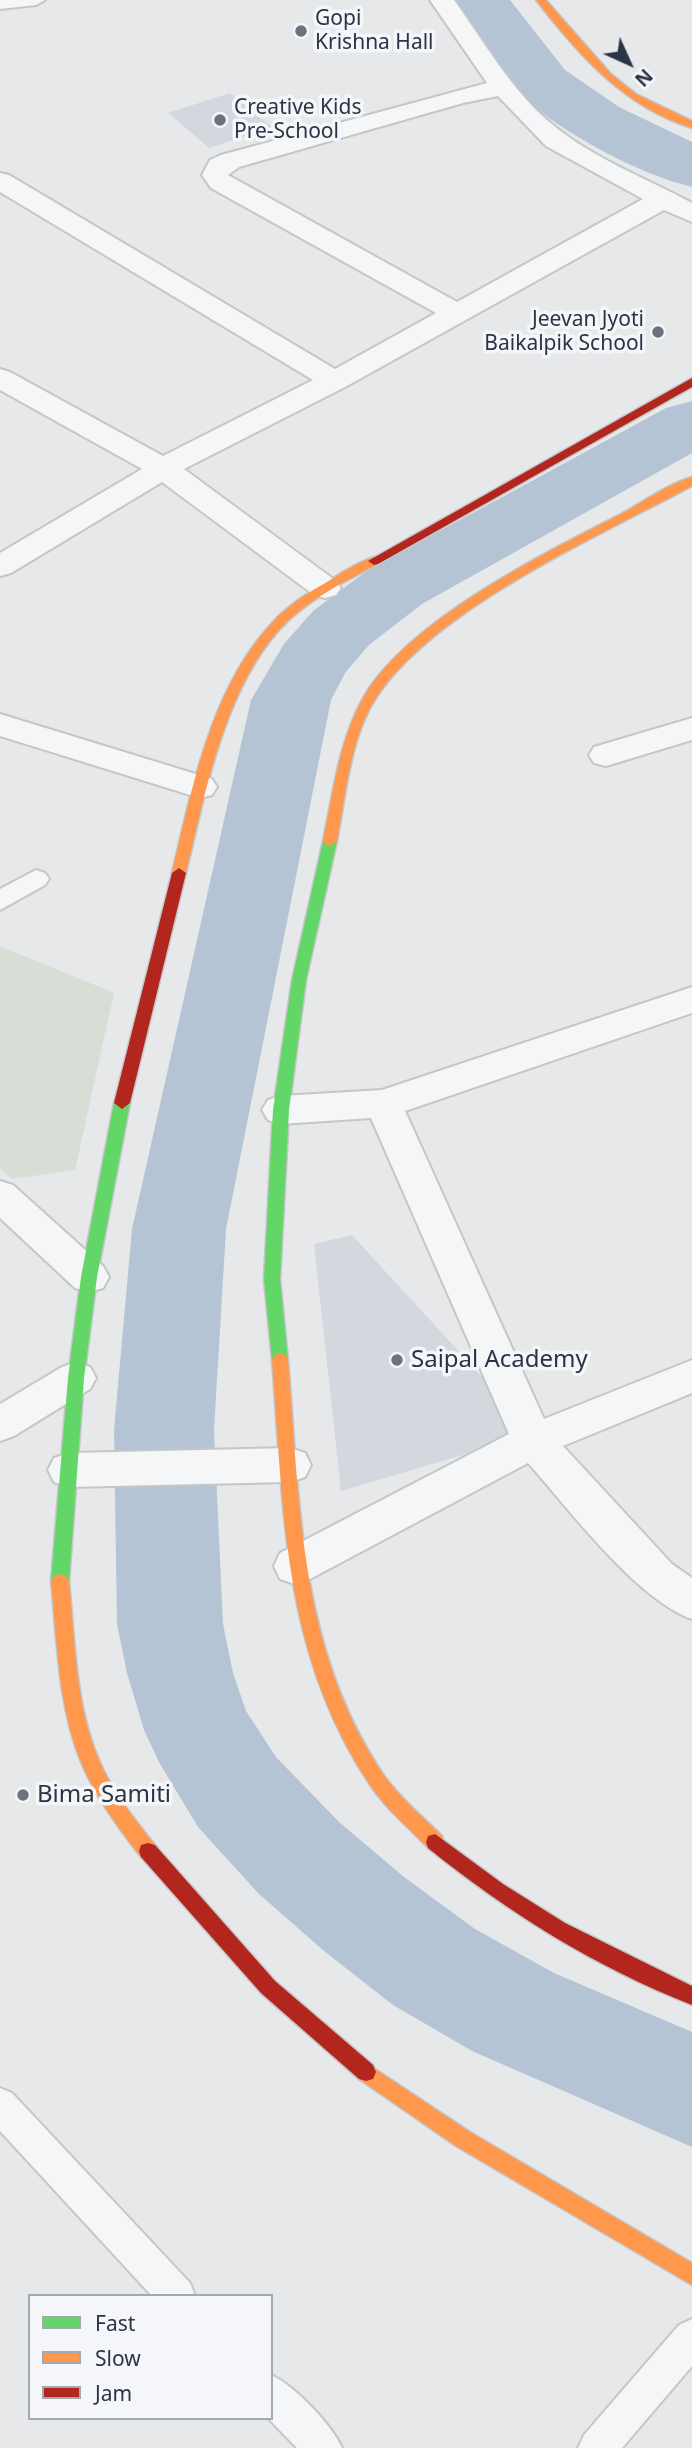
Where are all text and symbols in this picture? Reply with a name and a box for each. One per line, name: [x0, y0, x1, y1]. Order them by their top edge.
place label: Gopi Krishna Hall: [315, 6, 434, 56]
marker: Gopi Krishna Hall: [293, 23, 309, 39]
north arrow: [594, 28, 664, 98]
text: N: [629, 63, 659, 92]
place label: Creative Kids Pre-School: [234, 95, 362, 145]
marker: Creative Kids Pre-School: [212, 112, 228, 128]
place label: Jeevan Jyoti Baikalpik School: [484, 307, 644, 357]
marker: Jeevan Jyoti Baikalpik School: [650, 324, 666, 340]
place label: Saipal Academy: [411, 1346, 588, 1374]
marker: Saipal Academy: [389, 1352, 405, 1368]
place label: Bima Samiti: [37, 1781, 171, 1809]
marker: Bima Samiti: [15, 1787, 31, 1803]
legend: [28, 2294, 273, 2420]
text: Fast: [95, 2309, 135, 2337]
text: Slow: [95, 2344, 141, 2372]
text: Jam: [95, 2379, 132, 2407]

